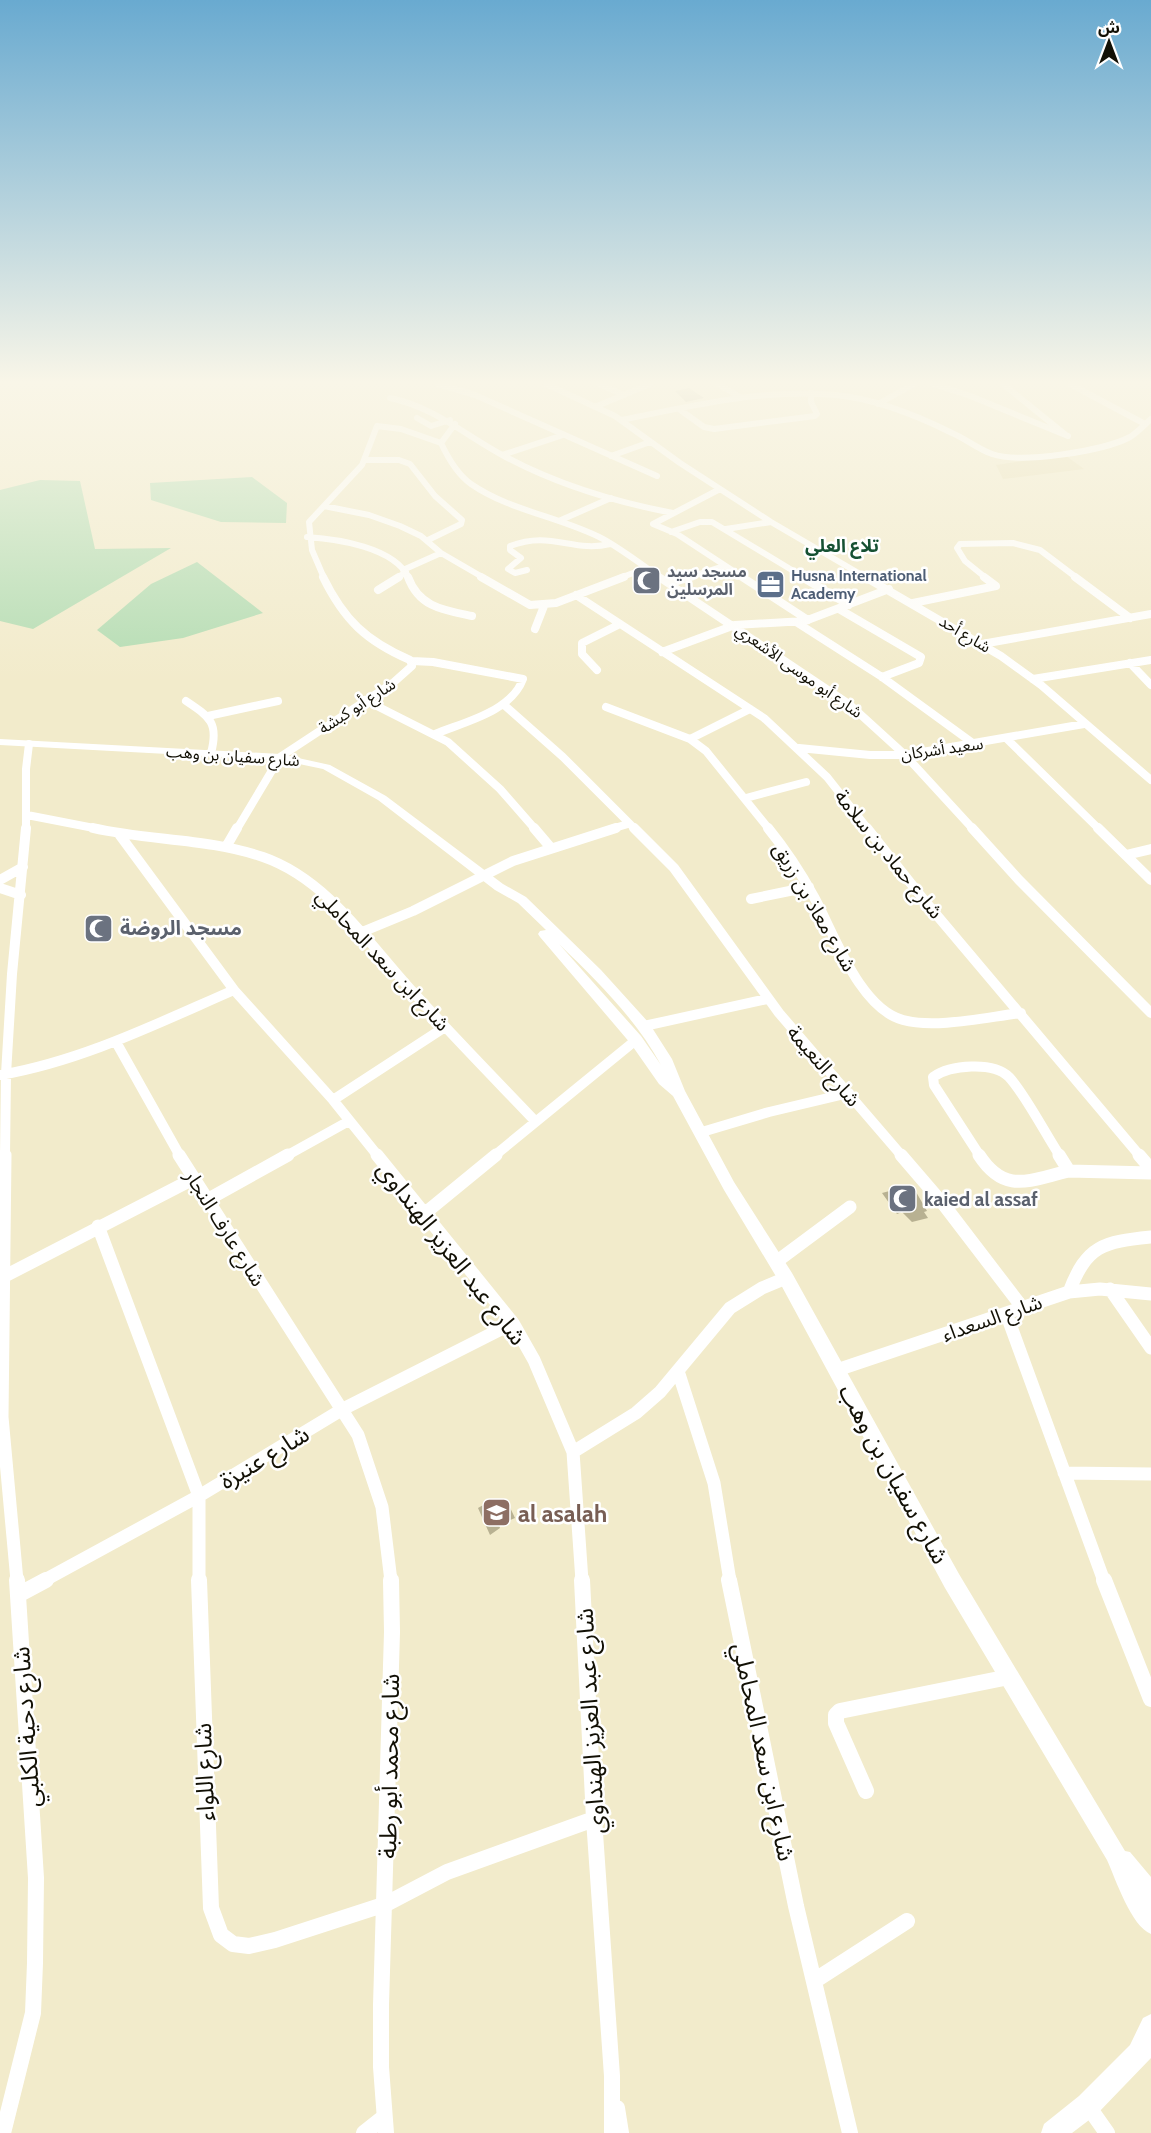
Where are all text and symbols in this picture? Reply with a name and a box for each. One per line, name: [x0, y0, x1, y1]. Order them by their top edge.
north arrow: [1079, 12, 1139, 72]
text: ش: [1098, 18, 1120, 37]
district label: تلاع العلي: [805, 535, 879, 560]
place label: مسجد سيد المرسلين: [667, 562, 747, 599]
mosque icon: مسجد سيد المرسلين: [630, 564, 662, 596]
place label: Husna International Academy: [791, 566, 927, 603]
office icon: Husna International Academy: [754, 568, 786, 600]
street label: شارع أحد: [934, 611, 994, 659]
street label: شارع أبو موسى الأشعري: [730, 620, 866, 724]
street label: شارع أبو كبشة: [315, 674, 400, 740]
street label: سعيد أشركان: [899, 734, 985, 764]
street label: شارع سفيان بن وهب: [165, 742, 300, 773]
street label: شارع حماد بن سلامة: [827, 785, 948, 925]
street label: شارع معاذ بن زريق: [766, 838, 862, 977]
street label: شارع ابن سعد المحاملي: [308, 884, 455, 1038]
mosque icon: مسجد الروضة: [83, 912, 115, 944]
place label: مسجد الروضة: [120, 916, 242, 940]
street label: شارع النعيمة: [780, 1021, 866, 1113]
street label: شارع عبد العزيز الهنداوي: [367, 1155, 533, 1354]
street label: شارع عارف النجار: [177, 1164, 270, 1292]
mosque icon: kaied al assaf: [887, 1183, 919, 1215]
place label: kaied al assaf: [924, 1187, 1038, 1211]
street label: شارع السعداء: [939, 1290, 1046, 1349]
street label: شارع سفيان بن وهب: [830, 1379, 955, 1570]
street label: شارع عنيزة: [214, 1419, 316, 1498]
school or university icon: al asalah: [481, 1497, 513, 1529]
place label: al asalah: [518, 1499, 607, 1528]
street label: شارع عبد العزيز الهنداوي: [570, 1607, 615, 1834]
street label: شارع ابن سعد المحاملي: [722, 1640, 801, 1865]
street label: شارع دحية الكلبي: [6, 1645, 51, 1808]
street label: شارع محمد أبو رطبة: [372, 1673, 408, 1859]
street label: شارع اللواء: [188, 1722, 223, 1822]

